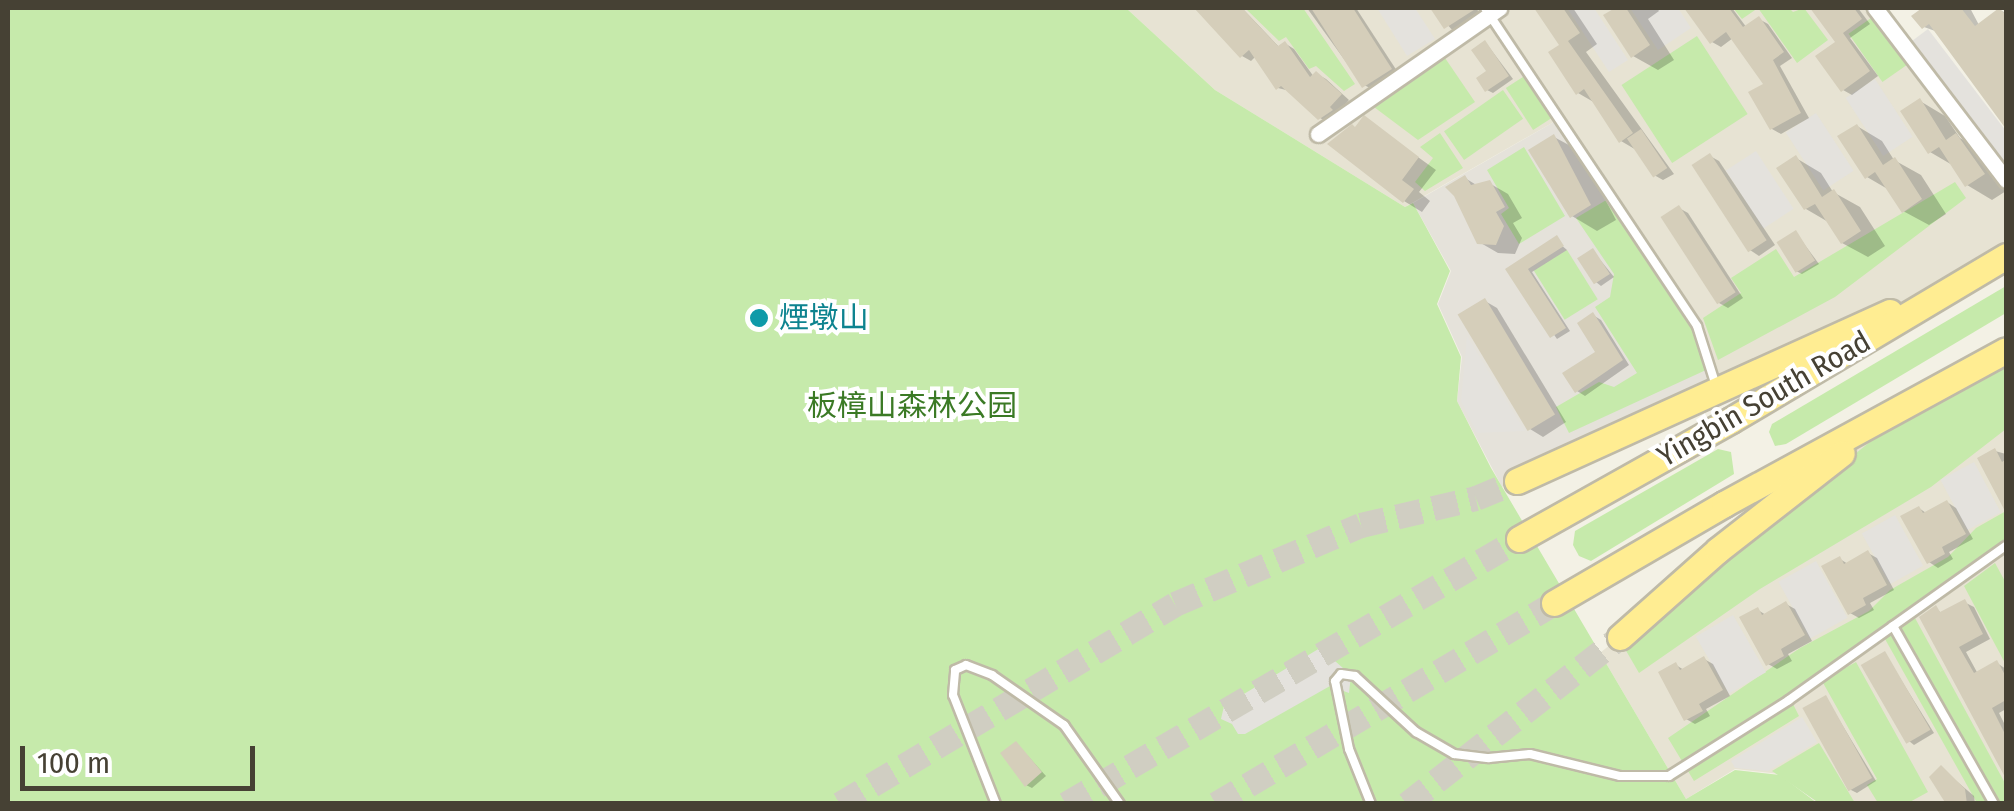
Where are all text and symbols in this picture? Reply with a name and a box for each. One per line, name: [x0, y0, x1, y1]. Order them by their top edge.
place label: 煙墩山: [779, 300, 869, 336]
marker: 煙墩山: [748, 307, 770, 329]
street label: Yingbin South Road: [1651, 323, 1877, 475]
park label: 板樟山森林公园: [807, 388, 1017, 424]
scale bar: [25, 726, 260, 788]
text: 100 m: [37, 745, 110, 781]

